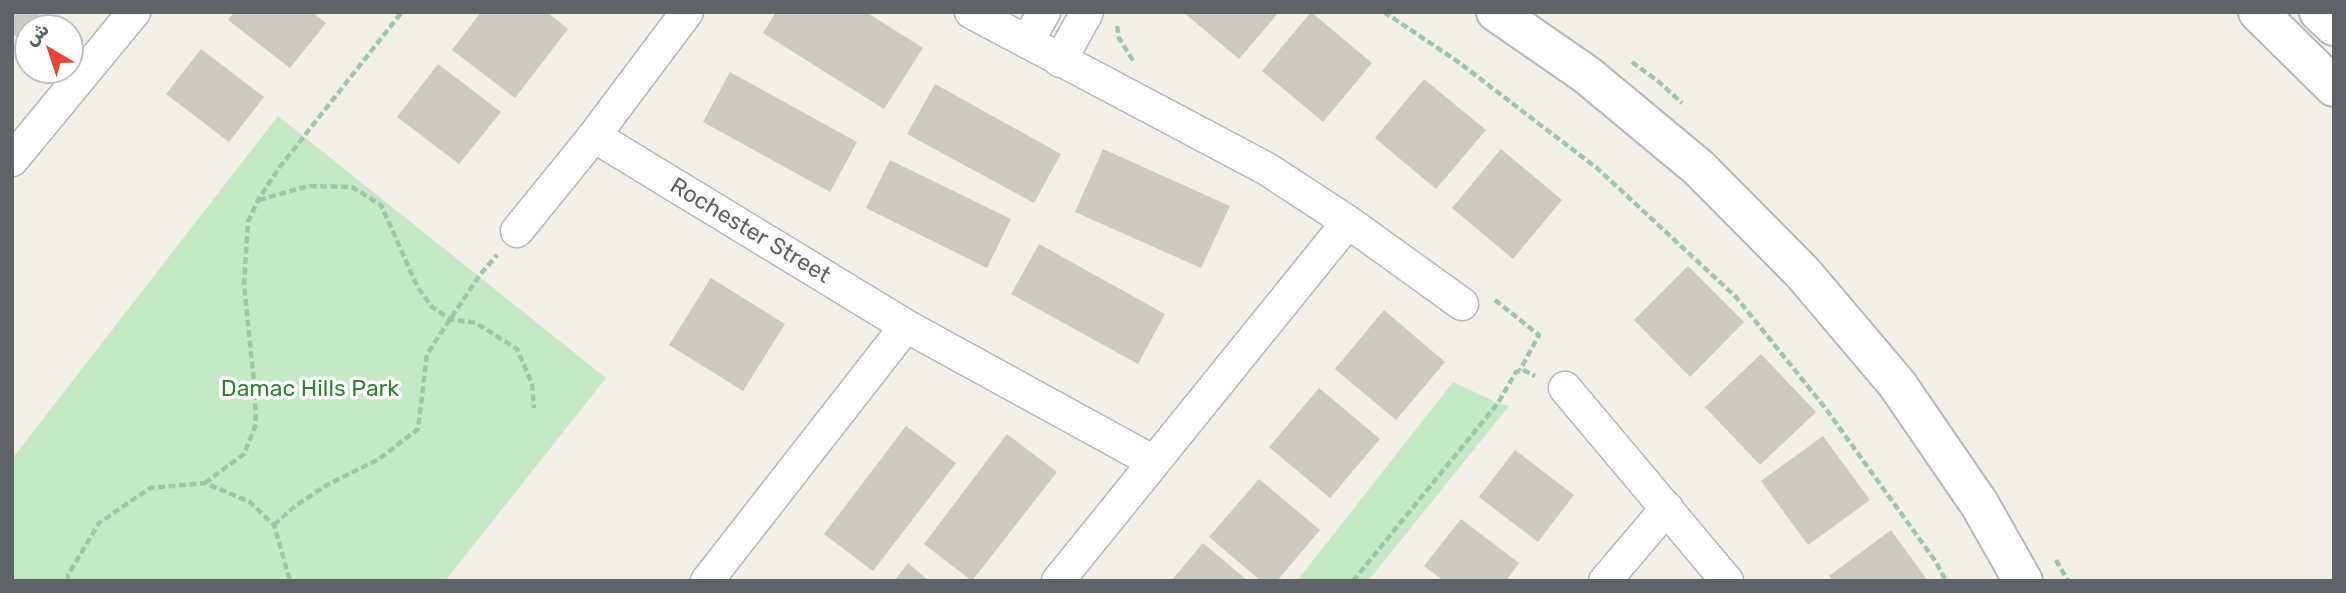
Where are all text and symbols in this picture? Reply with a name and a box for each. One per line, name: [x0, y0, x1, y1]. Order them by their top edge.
north arrow: [14, 14, 84, 84]
text: ش: [20, 17, 53, 50]
street label: Rochester Street: [665, 172, 835, 290]
park label: Damac Hills Park: [221, 375, 399, 403]

